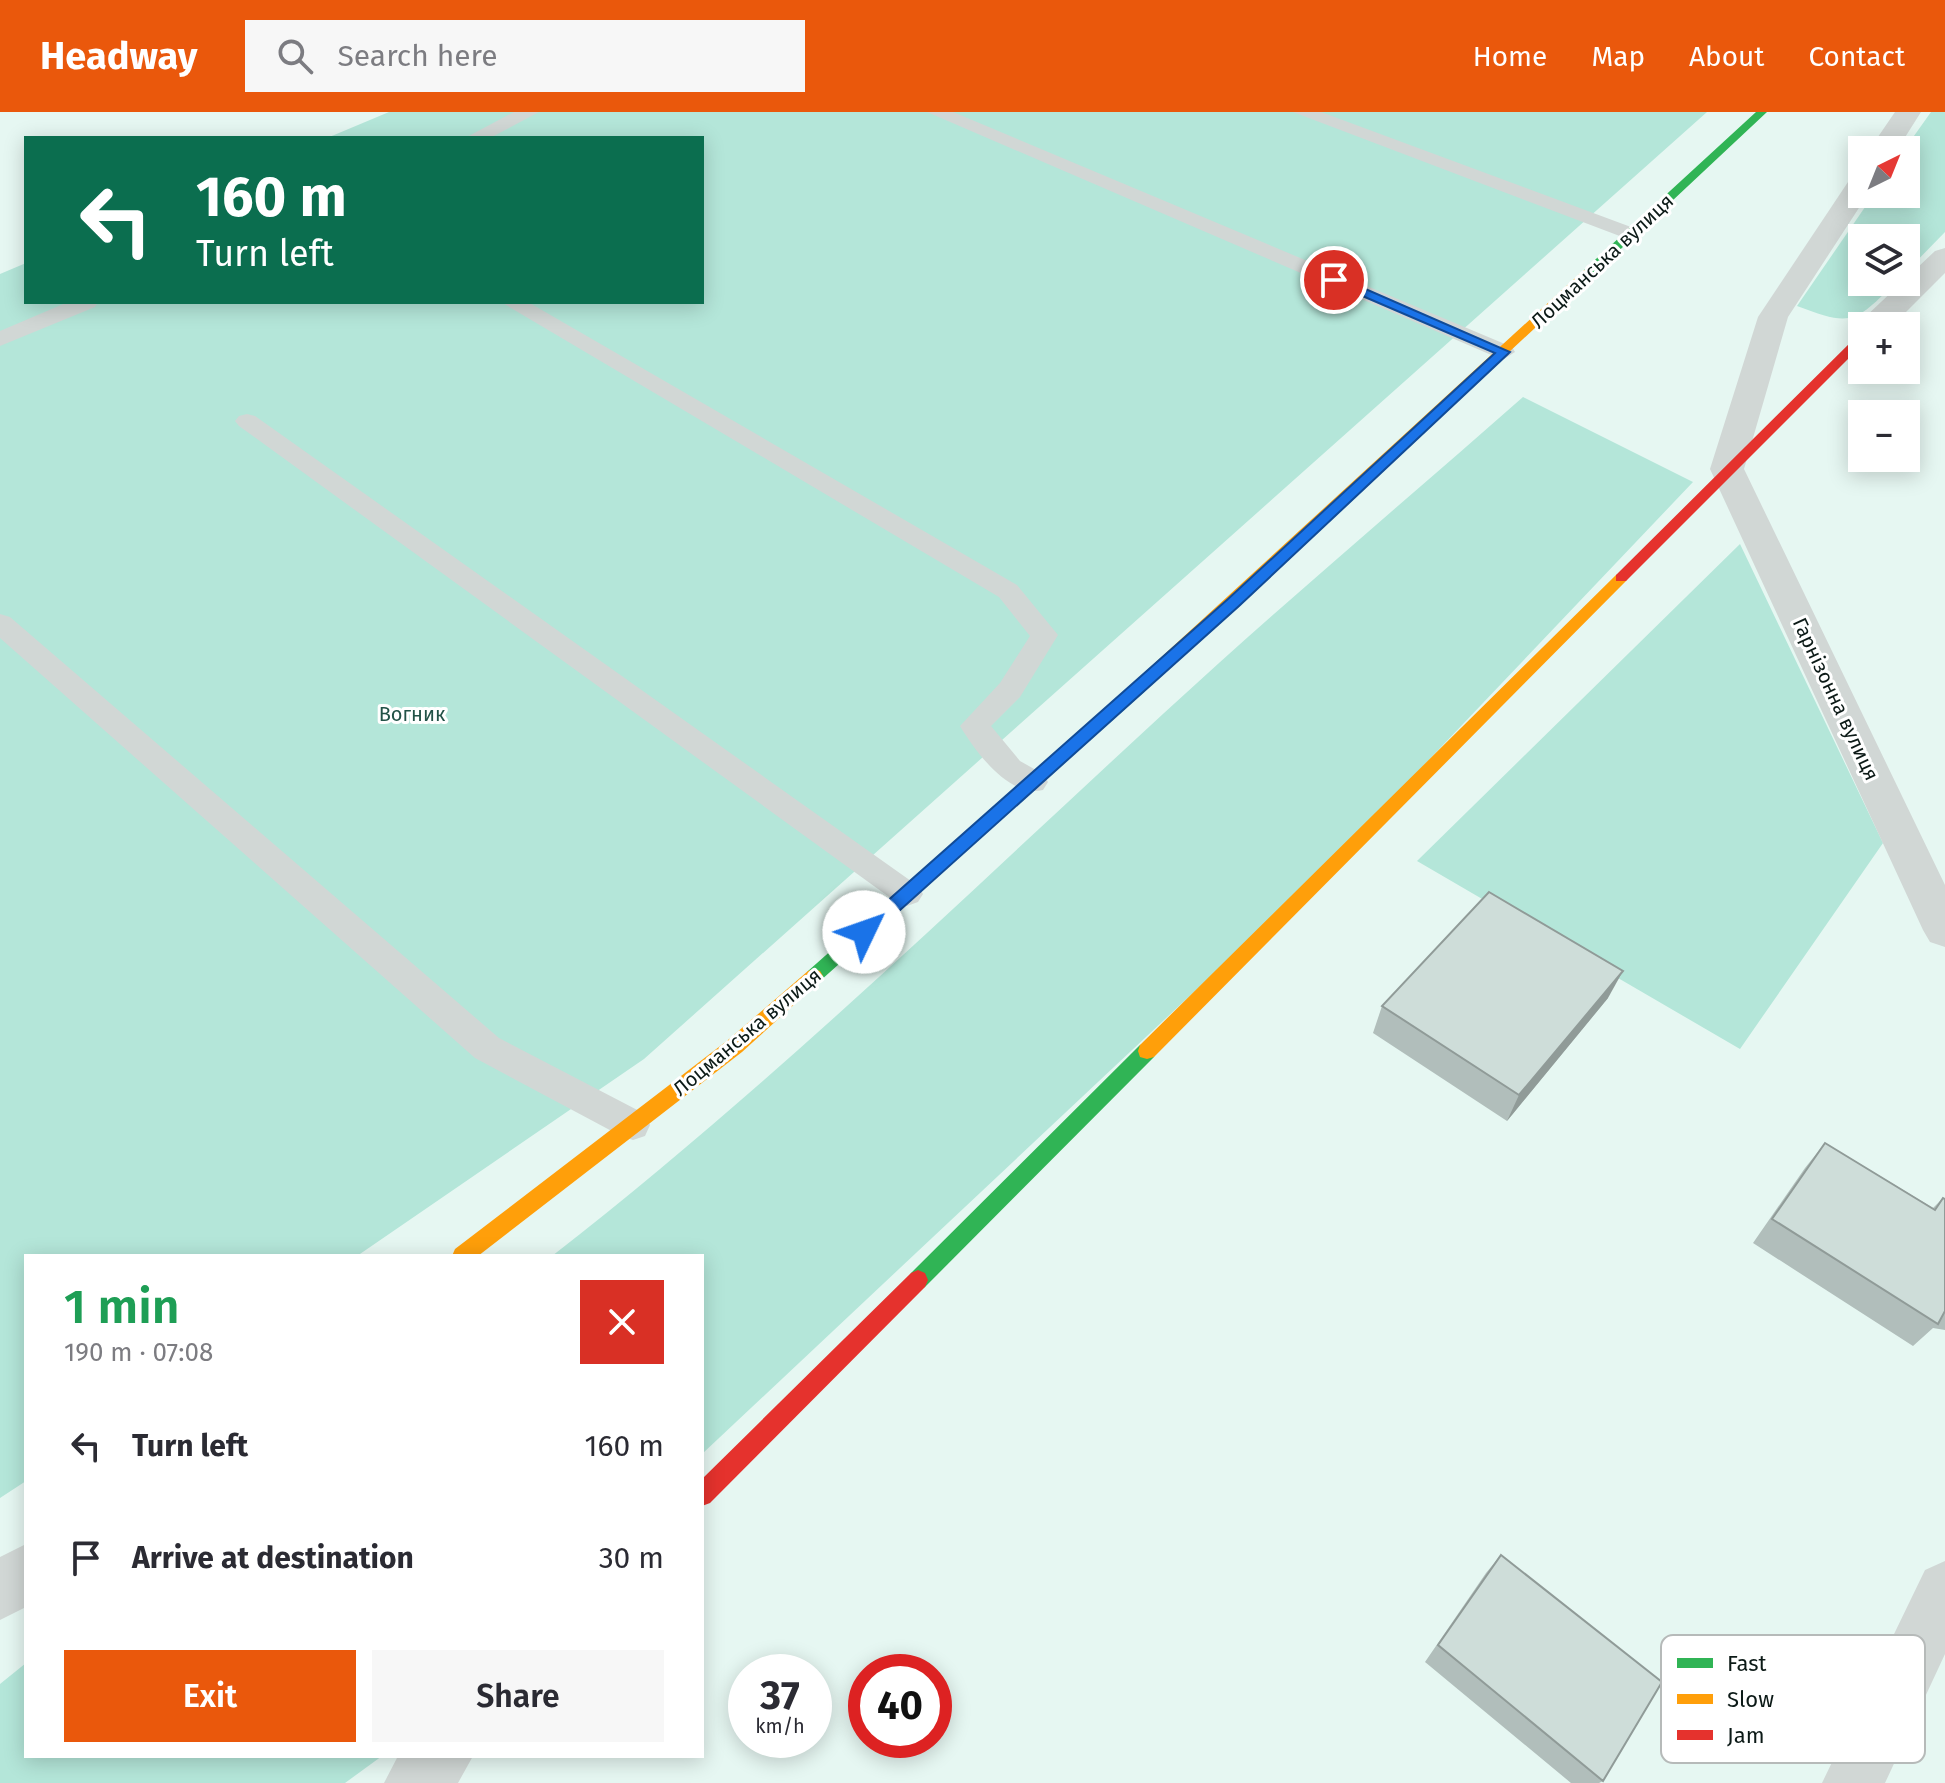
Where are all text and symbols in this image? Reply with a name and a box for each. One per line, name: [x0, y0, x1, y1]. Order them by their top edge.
search box: [245, 20, 805, 92]
text: Headway: [40, 33, 197, 79]
icon: search: [273, 34, 317, 78]
text: Search here: [337, 38, 498, 74]
text: Home: [1473, 40, 1547, 73]
text: Map: [1591, 40, 1645, 73]
text: About: [1689, 40, 1764, 73]
text: Contact: [1808, 40, 1905, 73]
north arrow: [1848, 136, 1920, 208]
map controls: [1848, 136, 1920, 472]
text: 160 m: [196, 164, 347, 231]
icon: left: [64, 168, 168, 272]
street label: Лоцманська вулиця: [1526, 189, 1678, 333]
button: layers: [1848, 224, 1920, 296]
text: Turn left: [196, 232, 334, 276]
pin: [1300, 246, 1368, 314]
icon: arrive: [1312, 258, 1356, 302]
button: +: [1848, 312, 1920, 384]
button: −: [1848, 400, 1920, 472]
street label: Гарнізонна вулиця: [1788, 614, 1884, 784]
park label: Вогник: [379, 702, 446, 726]
position arrow: [822, 890, 906, 974]
street label: Лоцманська вулиця: [668, 963, 826, 1101]
text: 1 min: [64, 1278, 180, 1336]
button: close: [580, 1280, 664, 1364]
text: 190 m · 07:08: [64, 1337, 213, 1368]
icon: left: [64, 1424, 108, 1468]
text: Turn left: [132, 1428, 248, 1464]
text: 160 m: [585, 1428, 664, 1464]
icon: arrive: [64, 1536, 108, 1580]
text: Arrive at destination: [132, 1540, 414, 1576]
text: 30 m: [599, 1540, 664, 1576]
legend: [1661, 1635, 1925, 1763]
button: Exit: [64, 1650, 356, 1742]
button: Share: [372, 1650, 664, 1742]
text: Fast: [1727, 1650, 1767, 1677]
speed limit sign: 40: [848, 1654, 952, 1758]
text: 37: [760, 1672, 800, 1720]
text: Slow: [1727, 1686, 1774, 1713]
text: km/h: [755, 1714, 805, 1738]
text: Jam: [1727, 1722, 1765, 1749]

